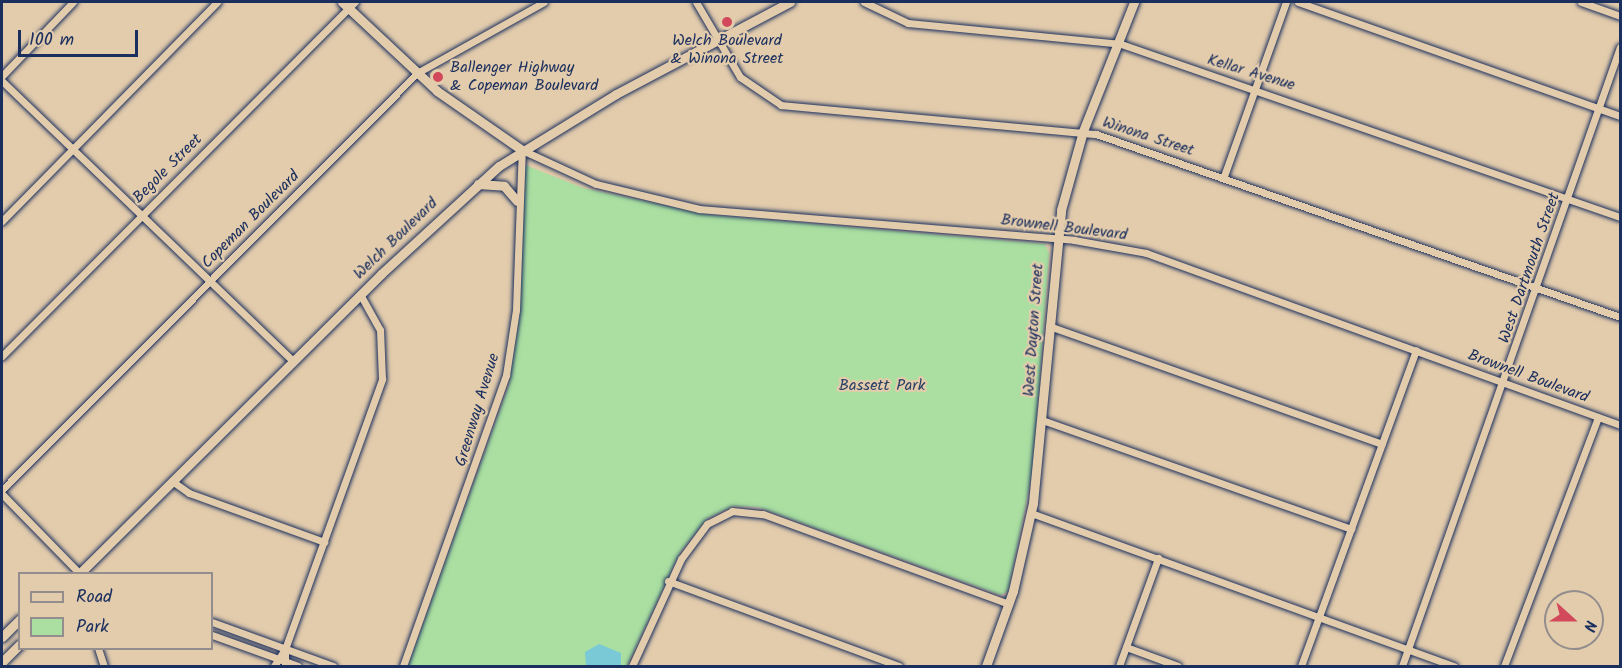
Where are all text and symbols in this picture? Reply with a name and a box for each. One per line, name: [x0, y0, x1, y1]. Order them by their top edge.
marker: Welch Boulevard & Winona Street: [720, 15, 734, 29]
scale bar: [21, 18, 141, 56]
text: 100 m: [29, 26, 74, 55]
place label: Welch Boulevard & Winona Street: [671, 31, 783, 69]
street label: Kellar Avenue: [1205, 51, 1297, 95]
place label: Ballenger Highway & Copeman Boulevard: [450, 58, 598, 96]
marker: Ballenger Highway & Copeman Boulevard: [431, 70, 445, 84]
street label: Winona Street: [1100, 113, 1196, 161]
street label: Begole Street: [129, 130, 207, 208]
street label: Copeman Boulevard: [198, 167, 304, 273]
street label: West Dartmouth Street: [1495, 190, 1565, 346]
street label: Welch Boulevard: [350, 194, 442, 284]
street label: Brownell Boulevard: [1000, 211, 1128, 245]
street label: West Dayton Street: [1020, 263, 1048, 397]
street label: Brownell Boulevard: [1465, 346, 1591, 408]
street label: Greenway Avenue: [452, 351, 504, 469]
park label: Bassett Park: [839, 376, 925, 396]
legend: [18, 572, 213, 650]
text: Road: [76, 583, 112, 612]
north arrow: [1544, 590, 1604, 650]
text: Park: [76, 613, 109, 642]
text: N: [1576, 617, 1603, 635]

